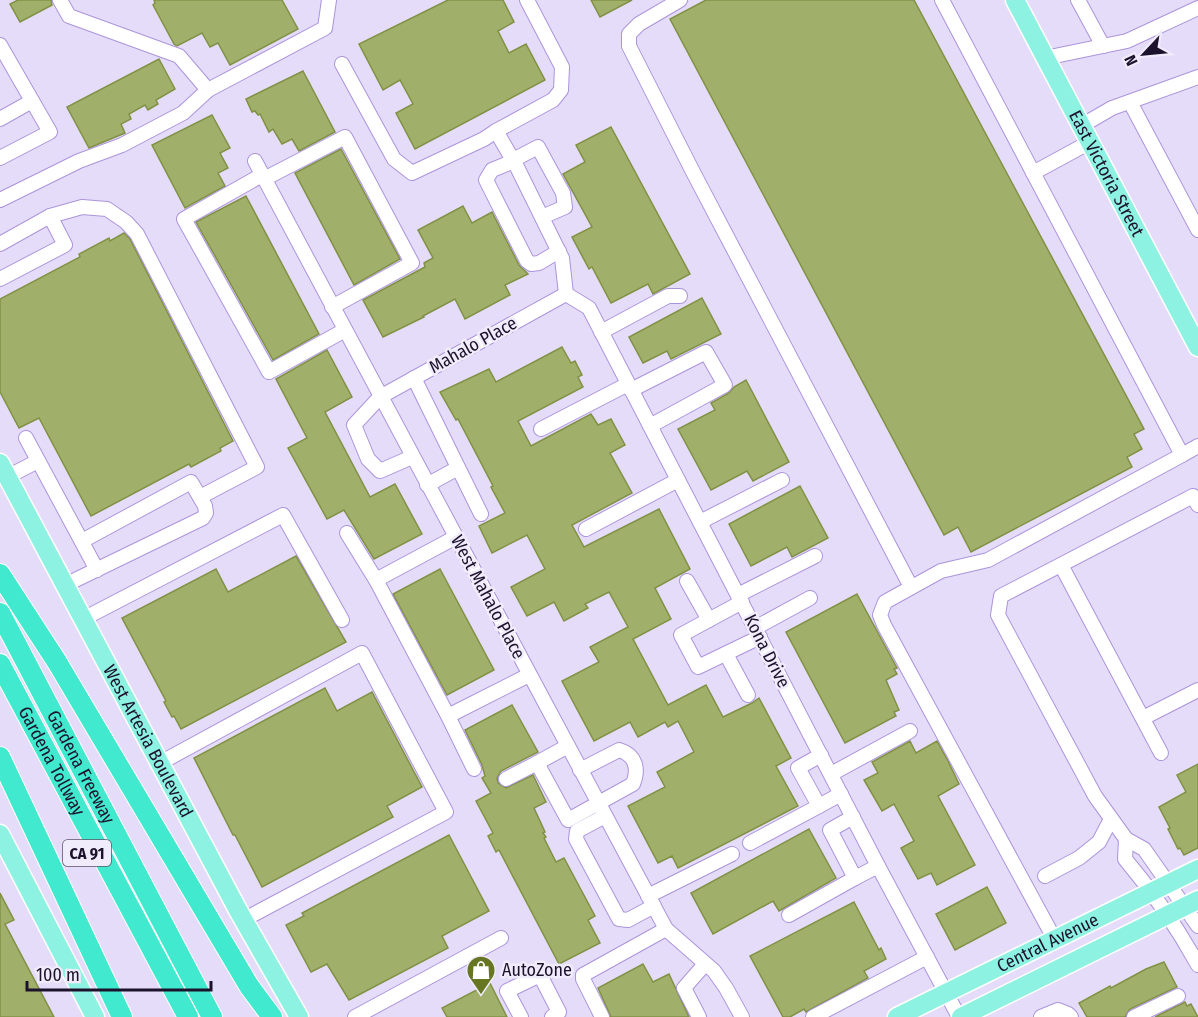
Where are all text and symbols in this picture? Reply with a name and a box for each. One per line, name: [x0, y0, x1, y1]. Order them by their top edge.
north arrow: [1114, 24, 1174, 84]
text: N: [1120, 52, 1142, 69]
street label: East Victoria Street: [1064, 107, 1149, 240]
street label: Mahalo Place: [425, 312, 521, 378]
street label: West Mahalo Place: [446, 531, 530, 663]
street label: Kona Drive: [739, 611, 795, 691]
street label: West Artesia Boulevard: [98, 661, 198, 821]
street label: Gardena Tollway: [14, 703, 90, 819]
street label: Gardena Freeway: [42, 707, 120, 828]
road number: CA 91: [63, 840, 111, 866]
street label: Central Avenue: [993, 909, 1102, 977]
scale bar: [27, 954, 212, 992]
shop icon: AutoZone: [465, 954, 497, 996]
place label: AutoZone: [502, 959, 572, 981]
text: 100 m: [36, 964, 80, 986]

